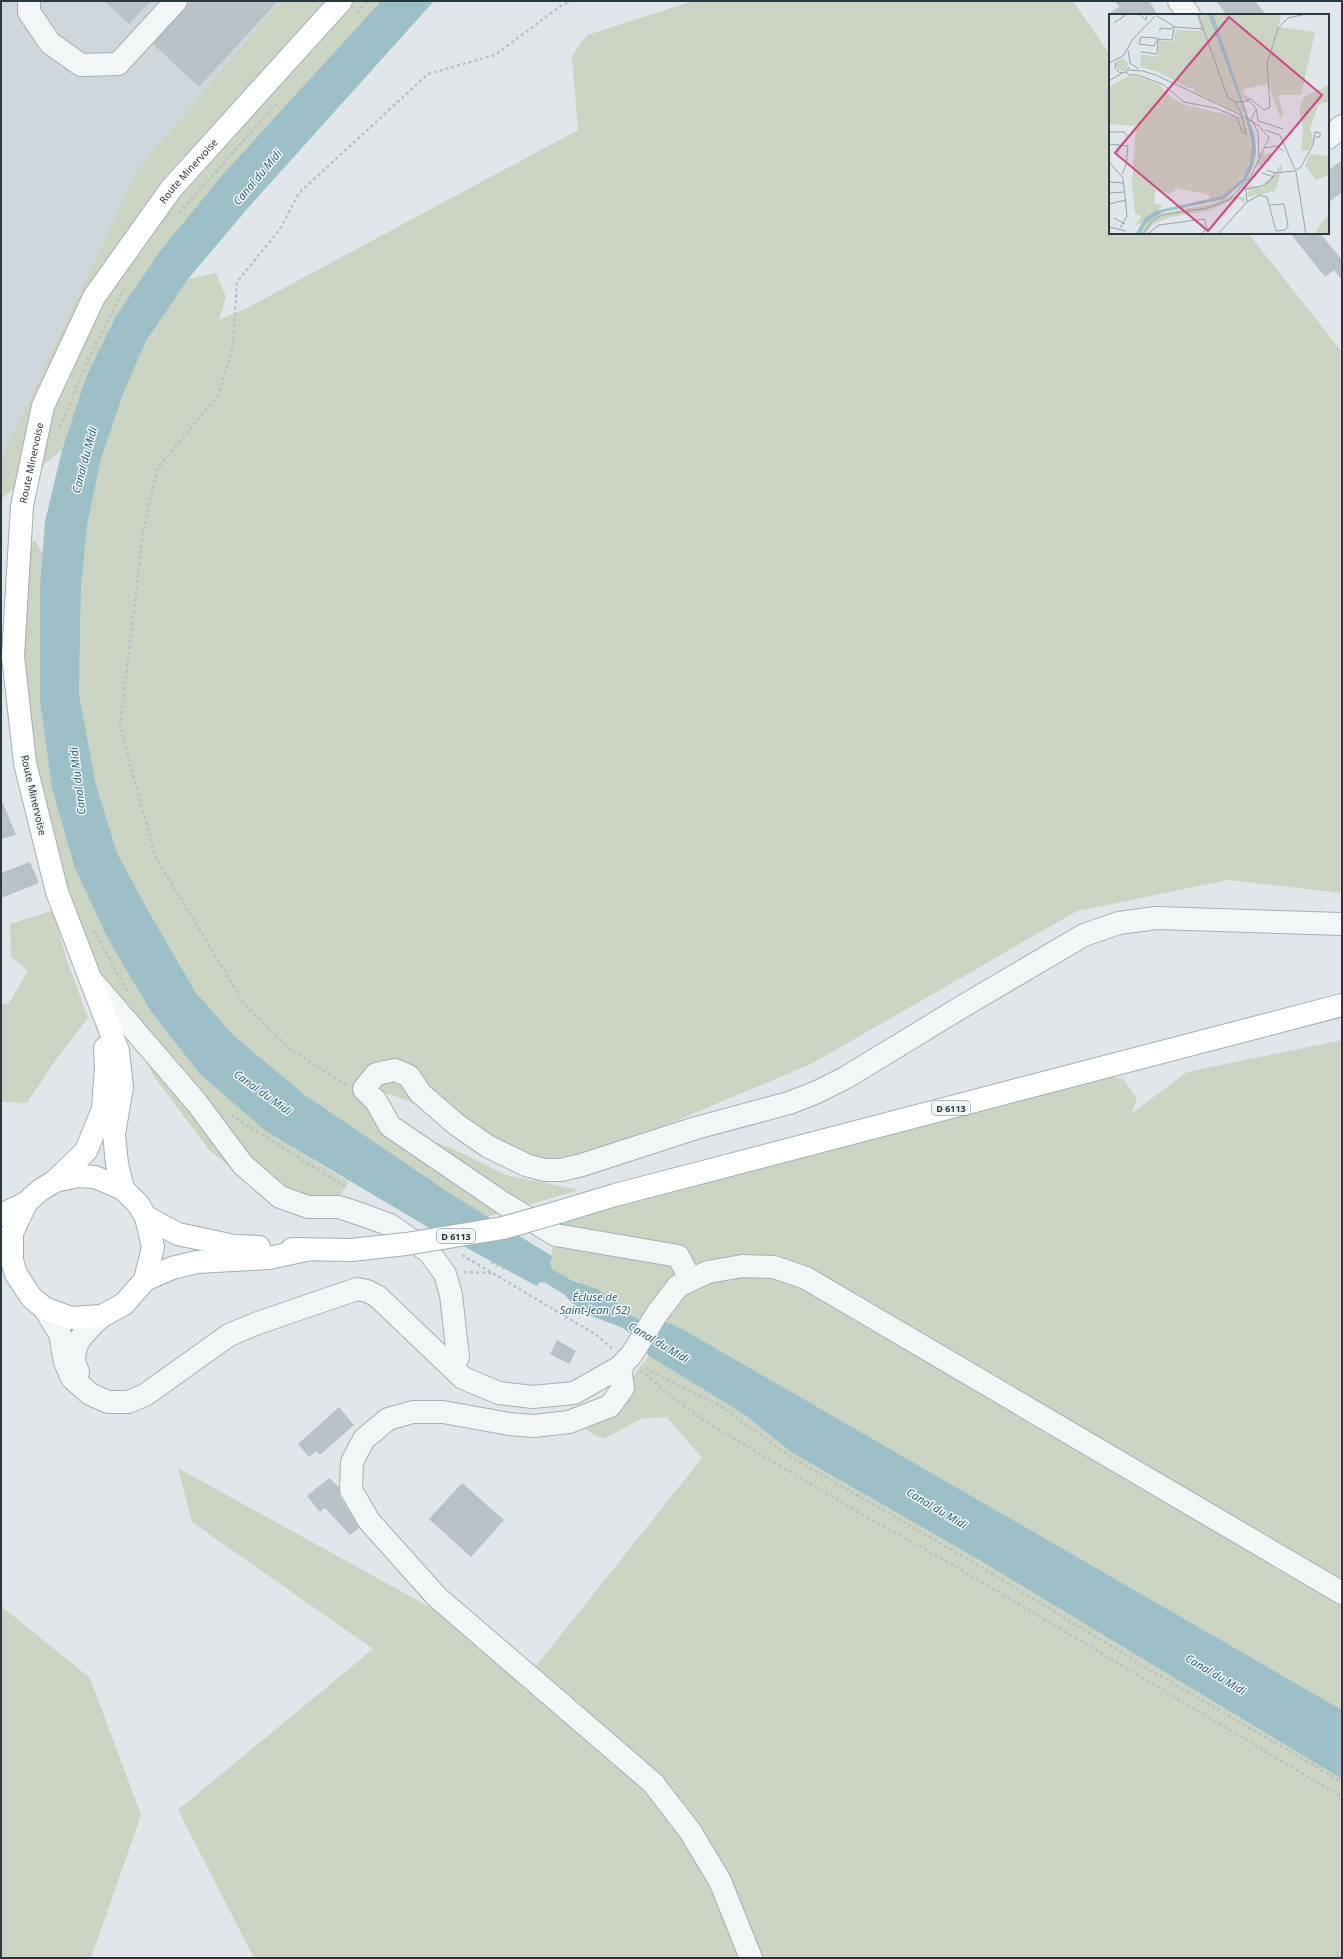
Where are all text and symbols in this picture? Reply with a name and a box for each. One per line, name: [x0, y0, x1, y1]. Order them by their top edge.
inset map: [1109, 14, 1329, 234]
street label: Route Minervoise: [156, 135, 221, 206]
water label: Canal du Midi: [229, 146, 285, 208]
street label: Route Minervoise: [16, 421, 46, 505]
water label: Canal du Midi: [68, 425, 100, 495]
water label: Canal du Midi: [65, 746, 89, 816]
street label: Route Minervoise: [18, 753, 50, 837]
water label: Canal du Midi: [231, 1066, 295, 1118]
road number: D 6113: [932, 1101, 970, 1115]
road number: D 6113: [437, 1229, 475, 1243]
water label: Écluse de Saint-Jean (52): [560, 1289, 630, 1317]
water label: Canal du Midi: [626, 1318, 692, 1366]
water label: Canal du Midi: [904, 1484, 970, 1532]
water label: Canal du Midi: [1183, 1650, 1249, 1698]

